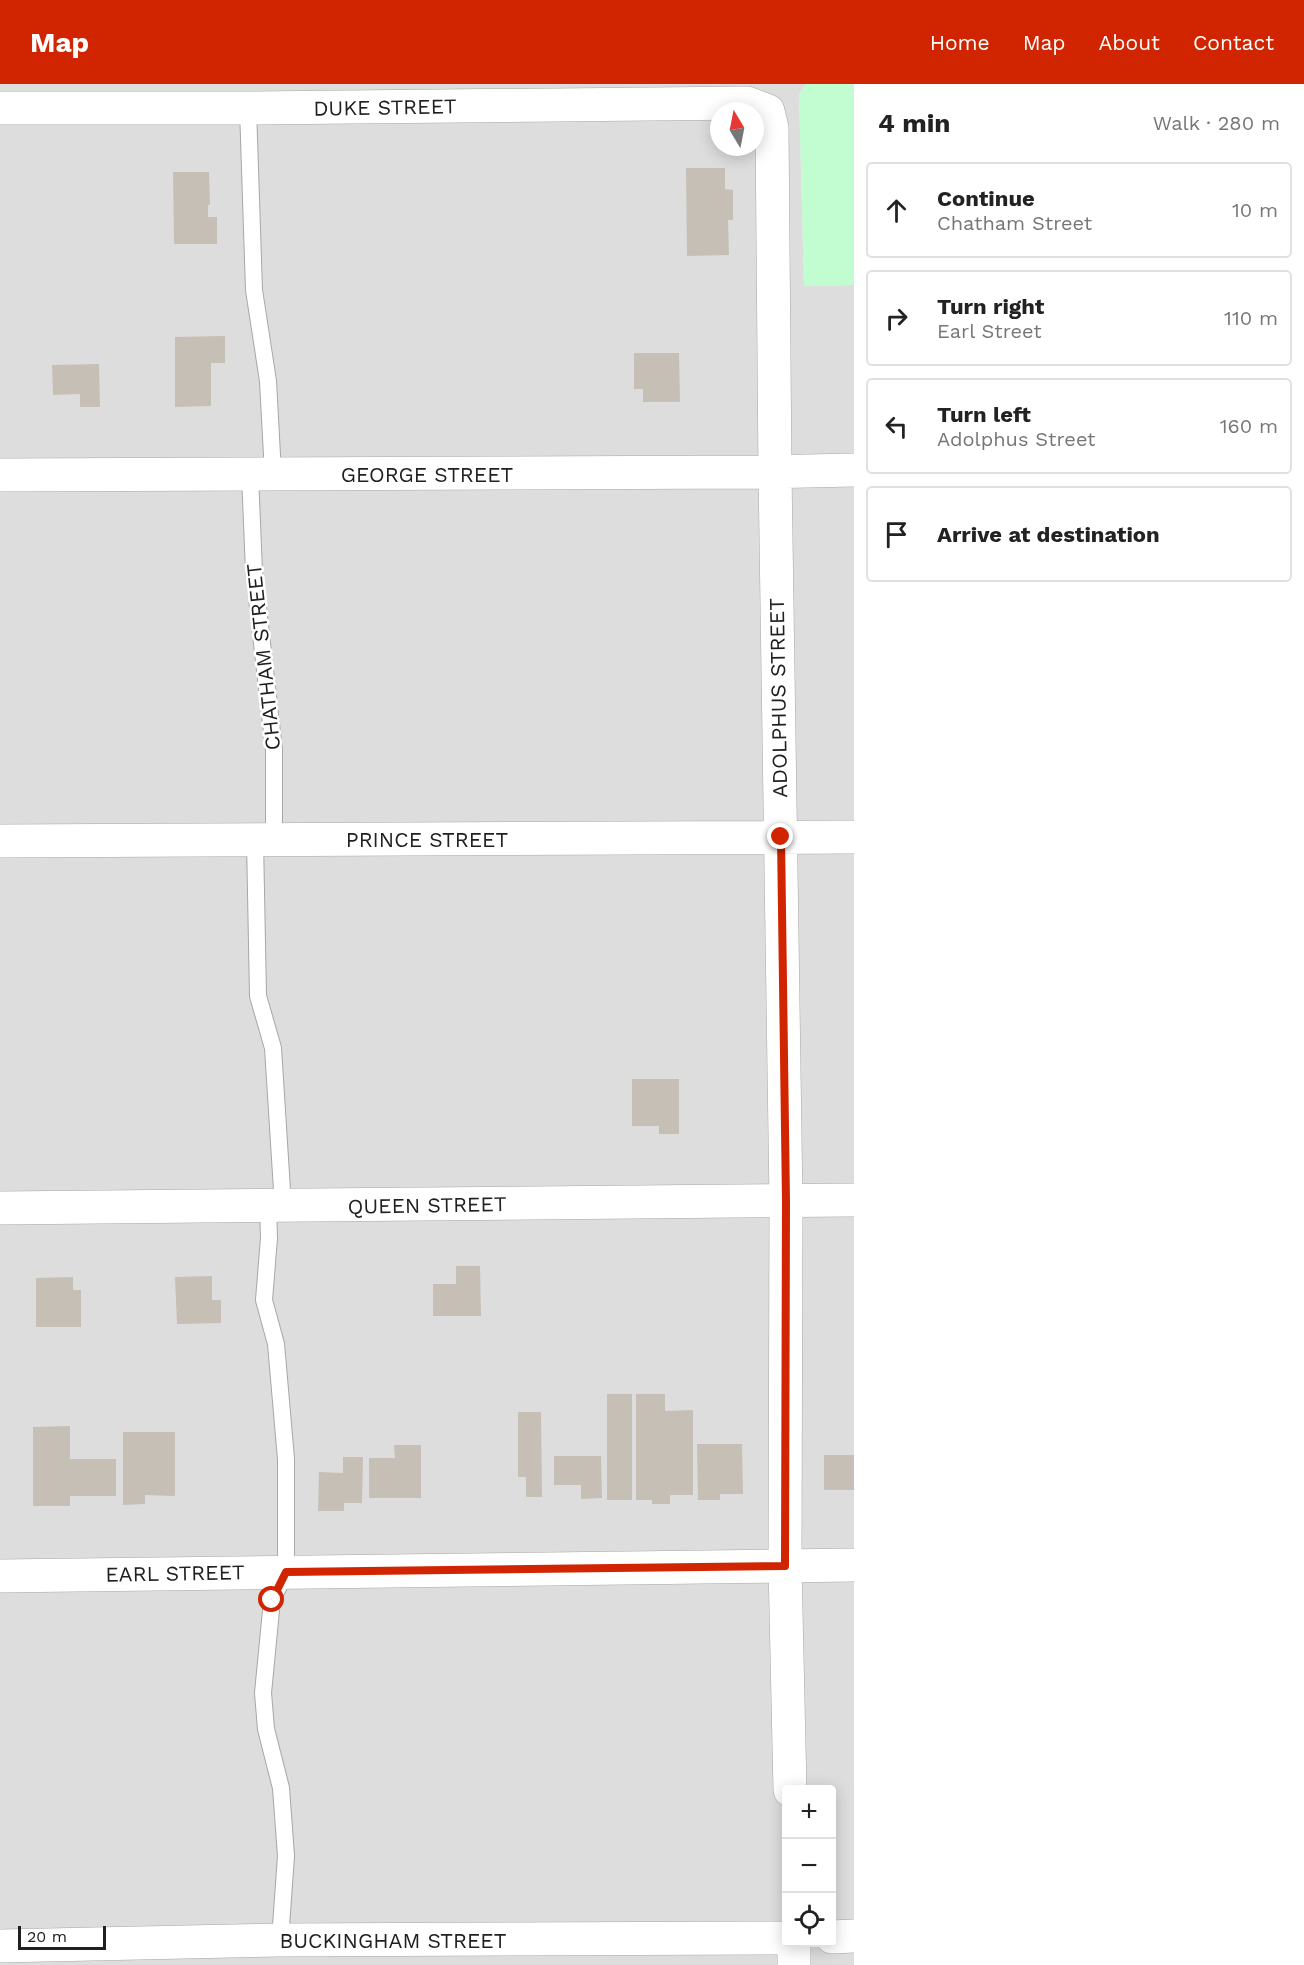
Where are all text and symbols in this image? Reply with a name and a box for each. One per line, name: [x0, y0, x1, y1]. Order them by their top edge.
text: Map: [30, 26, 89, 59]
text: Home: [930, 30, 990, 55]
text: Map: [1023, 30, 1066, 55]
text: About: [1099, 30, 1160, 55]
text: Contact: [1193, 30, 1274, 55]
street label: DUKE STREET: [313, 93, 457, 121]
north arrow: [710, 102, 764, 156]
text: 4 min: [878, 108, 950, 138]
text: Walk · 280 m: [1153, 111, 1280, 135]
text: Continue: [937, 186, 1035, 211]
icon: ahead: [880, 194, 913, 227]
text: 10 m: [1232, 198, 1278, 222]
text: Chatham Street: [937, 211, 1092, 235]
text: Turn right: [937, 294, 1044, 319]
icon: right: [880, 302, 913, 335]
text: 110 m: [1224, 306, 1278, 330]
text: Earl Street: [937, 319, 1042, 343]
text: Turn left: [937, 402, 1031, 427]
icon: left: [880, 410, 913, 443]
text: 160 m: [1220, 414, 1278, 438]
text: Adolphus Street: [937, 427, 1096, 451]
street label: GEORGE STREET: [341, 462, 514, 487]
icon: arrive: [880, 518, 913, 551]
text: Arrive at destination: [937, 522, 1160, 547]
street label: CHATHAM STREET: [241, 562, 285, 752]
street label: ADOLPHUS STREET: [764, 598, 792, 798]
route end: [767, 823, 793, 849]
street label: PRINCE STREET: [346, 827, 508, 852]
street label: QUEEN STREET: [347, 1191, 507, 1219]
street label: EARL STREET: [105, 1559, 245, 1587]
route start: [258, 1586, 284, 1612]
map controls: [782, 1785, 836, 1947]
button: +: [782, 1785, 836, 1839]
button: −: [782, 1839, 836, 1893]
button: locate: [782, 1893, 836, 1947]
scale bar: [18, 1923, 106, 1950]
text: 20 m: [27, 1927, 67, 1946]
street label: BUCKINGHAM STREET: [280, 1928, 507, 1953]

